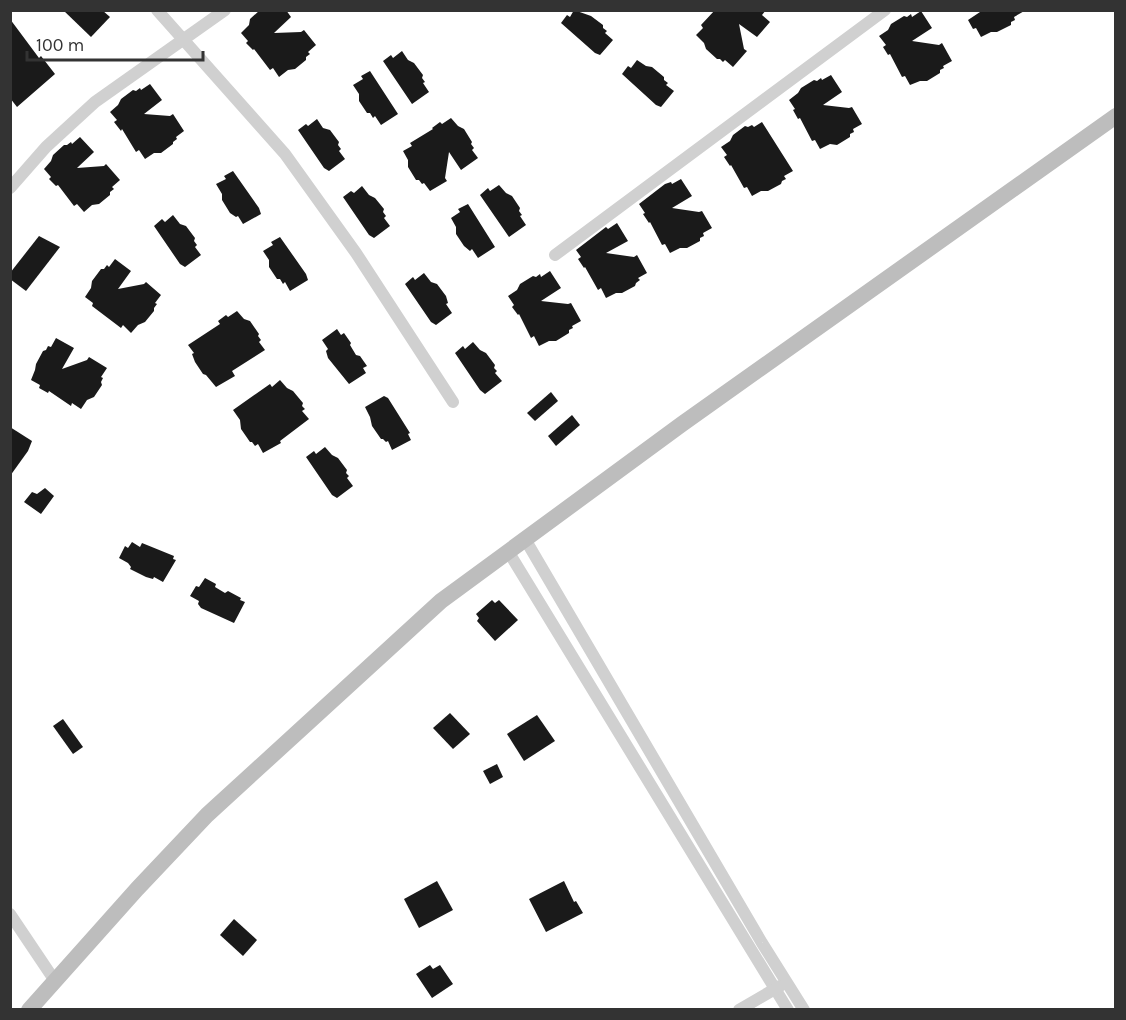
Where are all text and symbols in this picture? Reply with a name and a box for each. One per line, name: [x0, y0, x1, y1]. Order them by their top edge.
scale bar: [27, 24, 202, 62]
text: 100 m: [36, 34, 84, 56]

